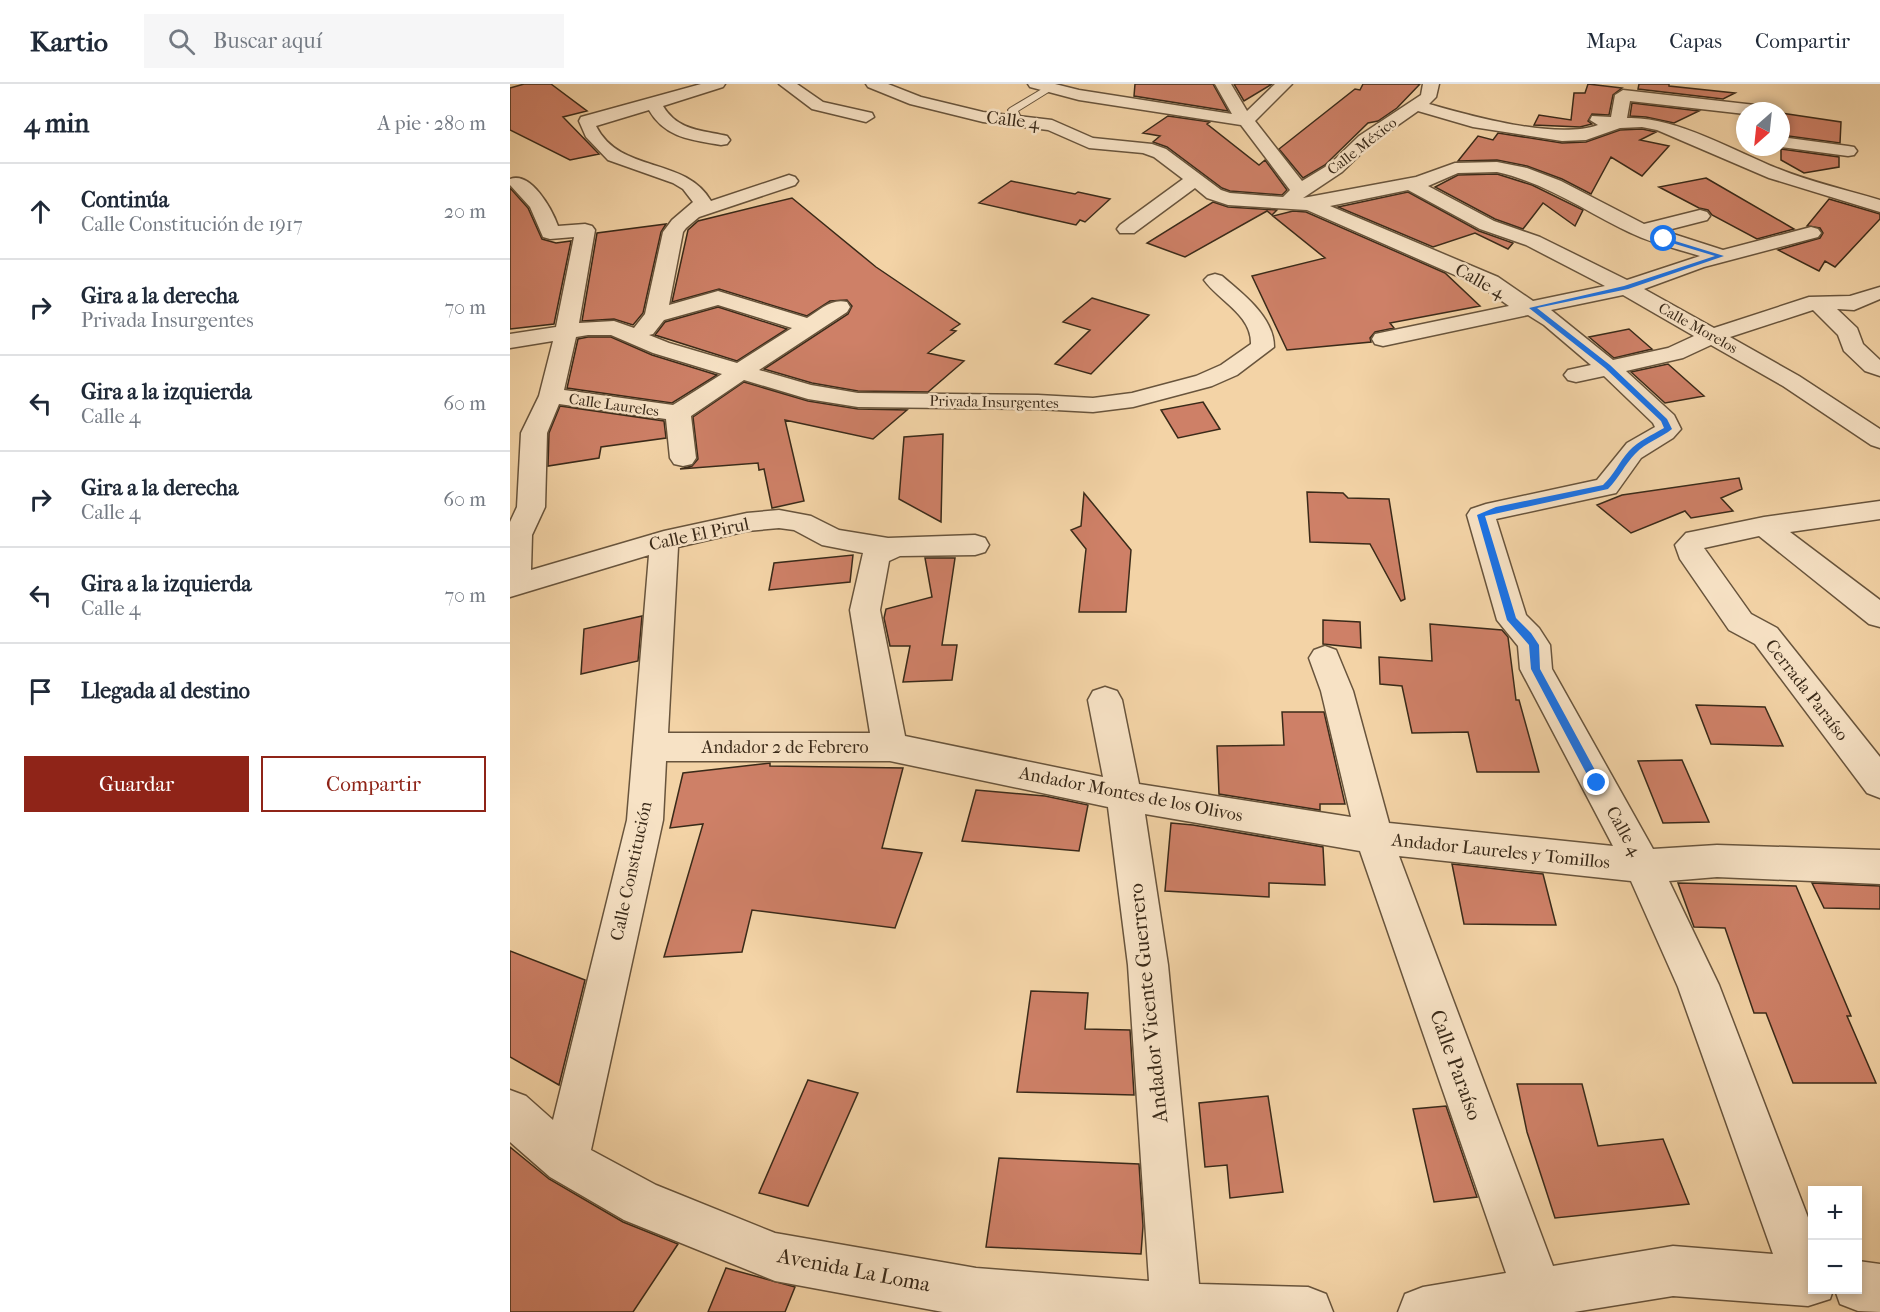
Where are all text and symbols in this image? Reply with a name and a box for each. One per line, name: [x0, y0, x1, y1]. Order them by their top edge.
search box: [144, 14, 564, 68]
text: Kartio: [30, 25, 108, 58]
icon: search: [165, 25, 198, 58]
text: Buscar aquí: [213, 28, 322, 54]
text: Mapa: [1586, 29, 1636, 53]
text: Capas: [1669, 29, 1722, 53]
text: Compartir: [1755, 29, 1850, 53]
north arrow: [1736, 102, 1790, 156]
street label: Calle 4: [985, 107, 1041, 134]
text: 4 min: [24, 108, 89, 139]
text: A pie · 280 m: [377, 112, 486, 135]
street label: Calle México: [1324, 113, 1401, 179]
text: Continúa: [81, 187, 169, 213]
icon: ahead: [24, 195, 57, 228]
text: 20 m: [444, 200, 486, 223]
text: Calle Constitución de 1917: [81, 213, 303, 236]
route start: [1650, 225, 1676, 251]
street label: Calle 4: [1451, 259, 1509, 304]
text: Gira a la derecha: [81, 283, 238, 309]
icon: right: [24, 291, 57, 324]
text: 70 m: [444, 296, 486, 319]
street label: Calle Morelos: [1655, 299, 1741, 357]
text: Privada Insurgentes: [81, 309, 254, 332]
text: Gira a la izquierda: [81, 379, 252, 405]
icon: left: [24, 387, 57, 420]
street label: Calle Laureles: [568, 390, 661, 420]
text: 60 m: [443, 392, 486, 415]
street label: Privada Insurgentes: [929, 392, 1059, 412]
text: Calle 4: [81, 405, 141, 428]
text: Gira a la derecha: [81, 475, 238, 501]
icon: right: [24, 483, 57, 516]
text: 60 m: [443, 488, 486, 511]
text: Calle 4: [81, 501, 141, 524]
street label: Calle El Pirul: [647, 514, 751, 555]
text: Gira a la izquierda: [81, 571, 252, 597]
icon: left: [24, 579, 57, 612]
text: 70 m: [444, 584, 486, 607]
text: Calle 4: [81, 597, 141, 620]
street label: Cerrada Paraíso: [1761, 635, 1853, 745]
icon: arrive: [24, 675, 57, 708]
text: Llegada al destino: [81, 678, 250, 704]
street label: Andador 2 de Febrero: [700, 737, 869, 758]
button: Guardar: [24, 756, 249, 812]
button: Compartir: [261, 756, 486, 812]
street label: Andador Montes de los Olivos: [1016, 762, 1245, 827]
route end: [1583, 769, 1609, 795]
street label: Calle Constitución: [606, 799, 657, 943]
street label: Calle 4: [1601, 803, 1646, 860]
street label: Andador Laureles y Tomillos: [1390, 829, 1611, 873]
street label: Andador Vicente Guerrero: [1123, 882, 1173, 1125]
street label: Calle Paraíso: [1425, 1007, 1487, 1123]
map controls: [1808, 1186, 1862, 1294]
button: +: [1808, 1186, 1862, 1240]
button: −: [1808, 1240, 1862, 1294]
street label: Avenida La Loma: [775, 1243, 933, 1297]

